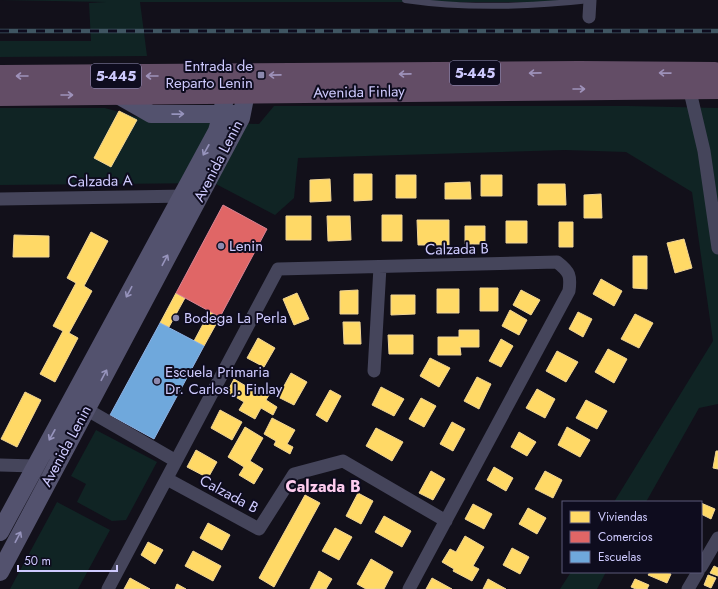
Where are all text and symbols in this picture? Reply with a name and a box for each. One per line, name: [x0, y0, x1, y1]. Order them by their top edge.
place label: Entrada de Reparto Lenin: [166, 55, 253, 94]
road number: 5-445: [450, 61, 500, 85]
road number: 5-445: [91, 64, 141, 88]
one-way arrow: [529, 69, 542, 76]
one-way arrow: [659, 69, 672, 77]
marker: Entrada de Reparto Lenin: [256, 70, 266, 80]
one-way arrow: [399, 70, 412, 78]
one-way arrow: [269, 71, 282, 79]
one-way arrow: [16, 72, 29, 80]
one-way arrow: [146, 72, 159, 80]
street label: Avenida Finlay: [313, 80, 405, 104]
one-way arrow: [572, 85, 585, 93]
one-way arrow: [60, 91, 73, 99]
one-way arrow: [171, 110, 184, 118]
street label: Avenida Lenin: [188, 116, 248, 206]
one-way arrow: [202, 144, 210, 156]
street label: Calzada A: [67, 169, 133, 193]
place label: Lenin: [229, 235, 263, 257]
street label: Calzada B: [425, 237, 489, 261]
marker: Lenin: [216, 241, 226, 251]
one-way arrow: [162, 254, 170, 266]
one-way arrow: [125, 286, 133, 298]
place label: Bodega La Perla: [184, 307, 287, 329]
marker: Bodega La Perla: [171, 313, 181, 323]
place label: Escuela Primaria Dr. Carlos J. Finlay: [165, 361, 283, 400]
one-way arrow: [101, 369, 108, 381]
marker: Escuela Primaria Dr. Carlos J. Finlay: [152, 376, 162, 386]
street label: Avenida Lenin: [35, 401, 97, 491]
one-way arrow: [48, 429, 55, 441]
street label: Calzada B: [196, 469, 262, 519]
district label: Calzada B: [285, 475, 361, 498]
legend: [562, 501, 702, 573]
text: Viviendas: [598, 508, 648, 526]
text: Comercios: [598, 528, 653, 546]
one-way arrow: [15, 532, 22, 544]
scale bar: [18, 547, 117, 573]
text: Escuelas: [598, 548, 641, 566]
text: 50 m: [24, 552, 51, 570]

